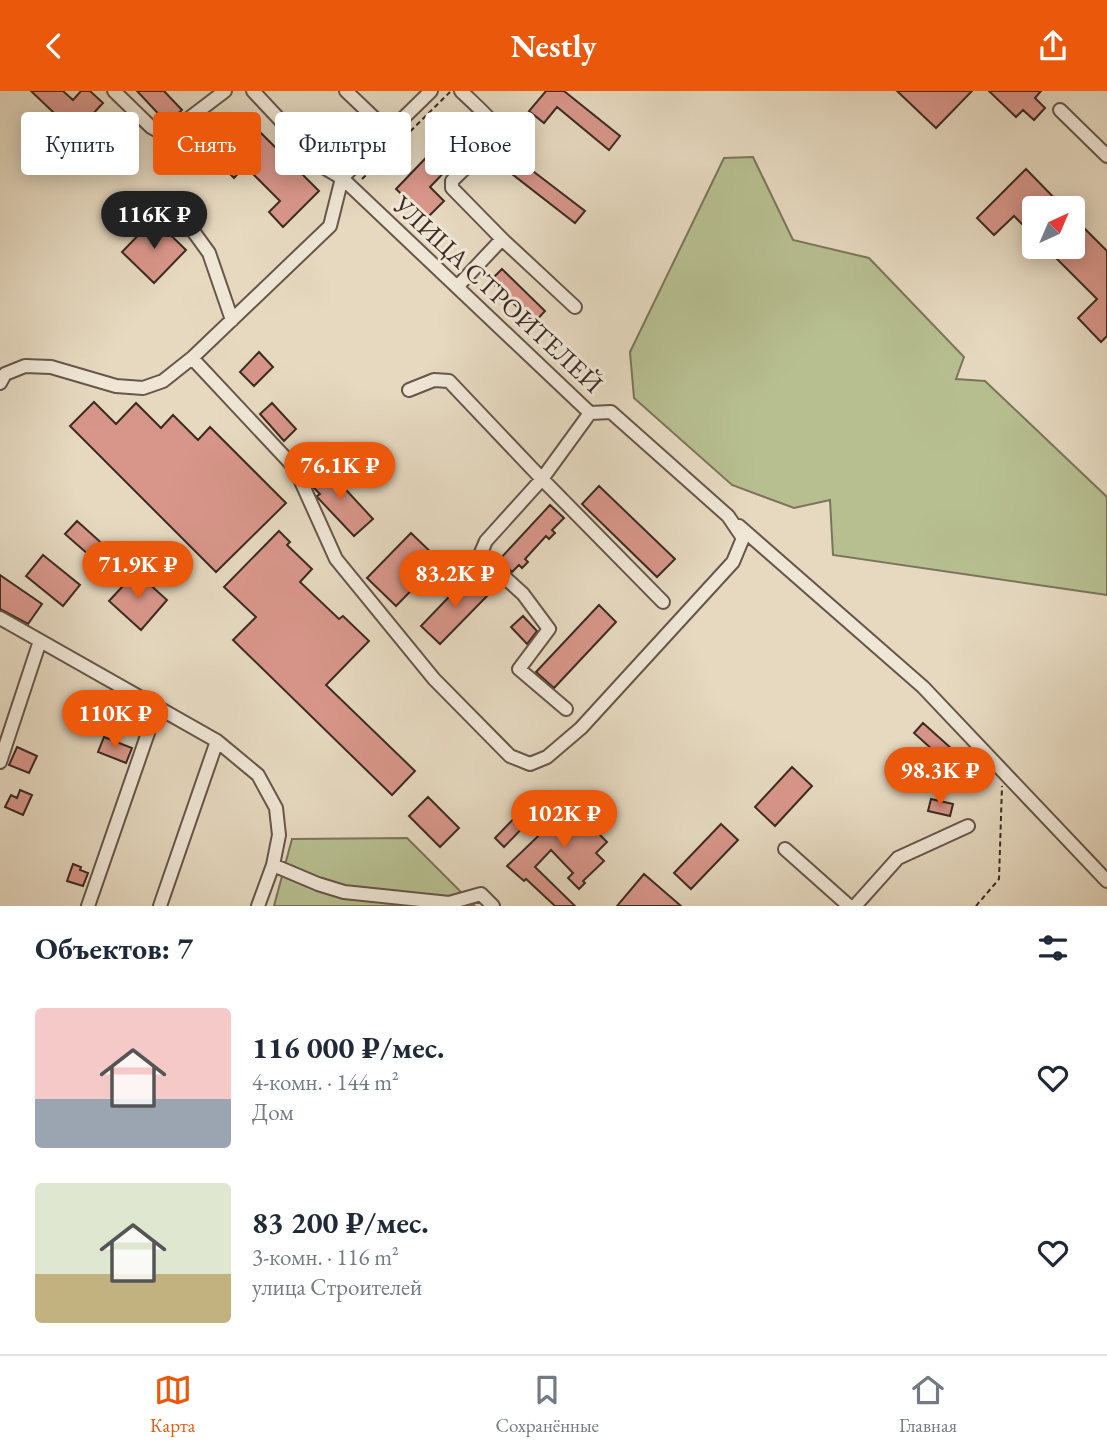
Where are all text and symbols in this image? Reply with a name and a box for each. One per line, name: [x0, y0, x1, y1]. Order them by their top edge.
text: Nestly: [510, 25, 597, 67]
icon: back: [35, 27, 73, 65]
icon: share: [1034, 27, 1072, 65]
chip: Купить: [21, 112, 139, 175]
chip: Снять: [153, 112, 261, 175]
chip: Фильтры: [275, 112, 411, 175]
chip: Новое: [425, 112, 535, 175]
street label: УЛИЦА СТРОИТЕЛЕЙ: [385, 187, 610, 400]
pin: 116K ₽: [97, 191, 211, 251]
north arrow: [1022, 196, 1085, 259]
map controls: [1022, 196, 1085, 259]
text: 116K ₽: [117, 199, 191, 229]
pin: 76.1K ₽: [275, 443, 405, 502]
text: 76.1K ₽: [300, 450, 380, 480]
pin: 71.9K ₽: [73, 541, 203, 601]
text: 71.9K ₽: [98, 549, 178, 579]
pin: 83.2K ₽: [390, 551, 520, 610]
text: 83.2K ₽: [415, 558, 495, 588]
pin: 110K ₽: [58, 691, 172, 750]
text: 110K ₽: [78, 698, 152, 728]
pin: 98.3K ₽: [875, 747, 1005, 807]
text: 98.3K ₽: [900, 755, 980, 785]
pin: 102K ₽: [507, 791, 621, 850]
text: 102K ₽: [527, 798, 601, 828]
text: Объектов: 7: [35, 929, 193, 968]
icon: filters: [1034, 929, 1072, 967]
text: 116 000 ₽/мес.: [252, 1028, 445, 1067]
icon: home: [91, 1036, 175, 1120]
icon: heart: [1034, 1059, 1072, 1097]
text: 4-комн. · 144 m²: [252, 1067, 399, 1097]
text: Дом: [252, 1097, 294, 1127]
text: 83 200 ₽/мес.: [252, 1203, 429, 1242]
icon: home: [91, 1211, 175, 1295]
icon: heart: [1034, 1234, 1072, 1272]
text: 3-комн. · 116 m²: [252, 1242, 399, 1272]
text: улица Строителей: [252, 1272, 422, 1302]
tab: Карта: [150, 1371, 195, 1438]
tab: Сохранённые: [495, 1371, 599, 1438]
tab: Главная: [899, 1371, 957, 1438]

